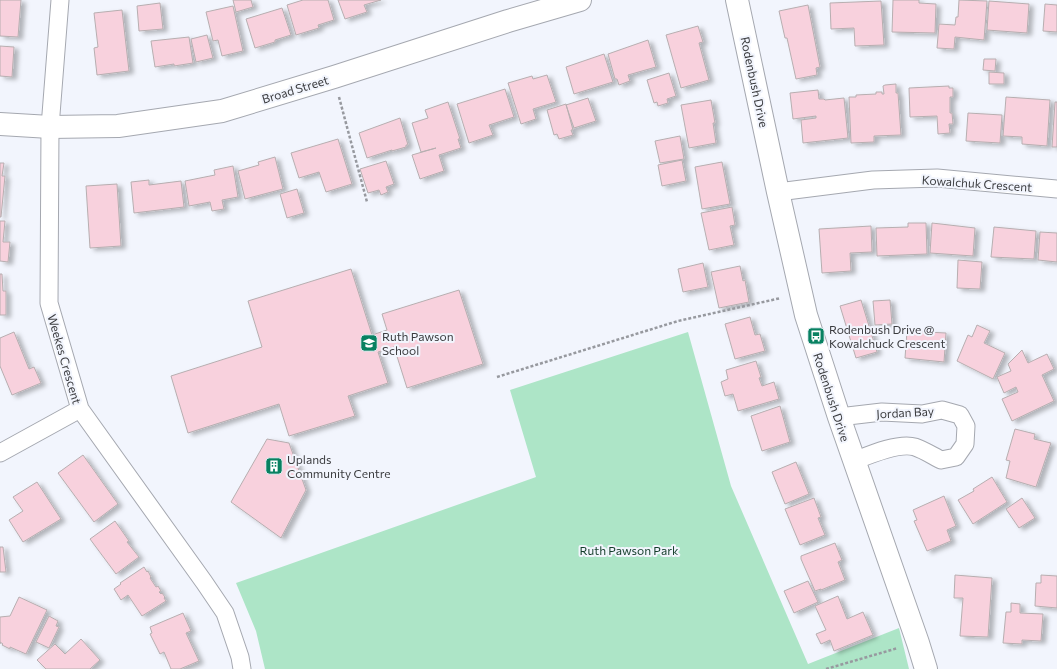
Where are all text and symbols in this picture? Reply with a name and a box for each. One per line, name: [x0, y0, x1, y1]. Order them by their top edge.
street label: Rodenbush Drive: [739, 35, 771, 129]
street label: Broad Street: [260, 72, 330, 106]
street label: Kowalchuk Crescent: [921, 172, 1033, 194]
street label: Weekes Crescent: [45, 312, 85, 406]
place label: Rodenbush Drive @ Kowalchuck Crescent: [829, 322, 945, 350]
bus stop icon: Rodenbush Drive @ Kowalchuck Crescent: [806, 326, 826, 346]
place label: Ruth Pawson School: [382, 329, 454, 357]
school or university icon: Ruth Pawson School: [359, 333, 379, 353]
street label: Rodenbush Drive: [811, 351, 853, 443]
street label: Jordan Bay: [876, 403, 934, 421]
place label: Uplands Community Centre: [287, 452, 391, 480]
building icon: Uplands Community Centre: [264, 456, 284, 476]
park label: Ruth Pawson Park: [580, 543, 679, 557]

